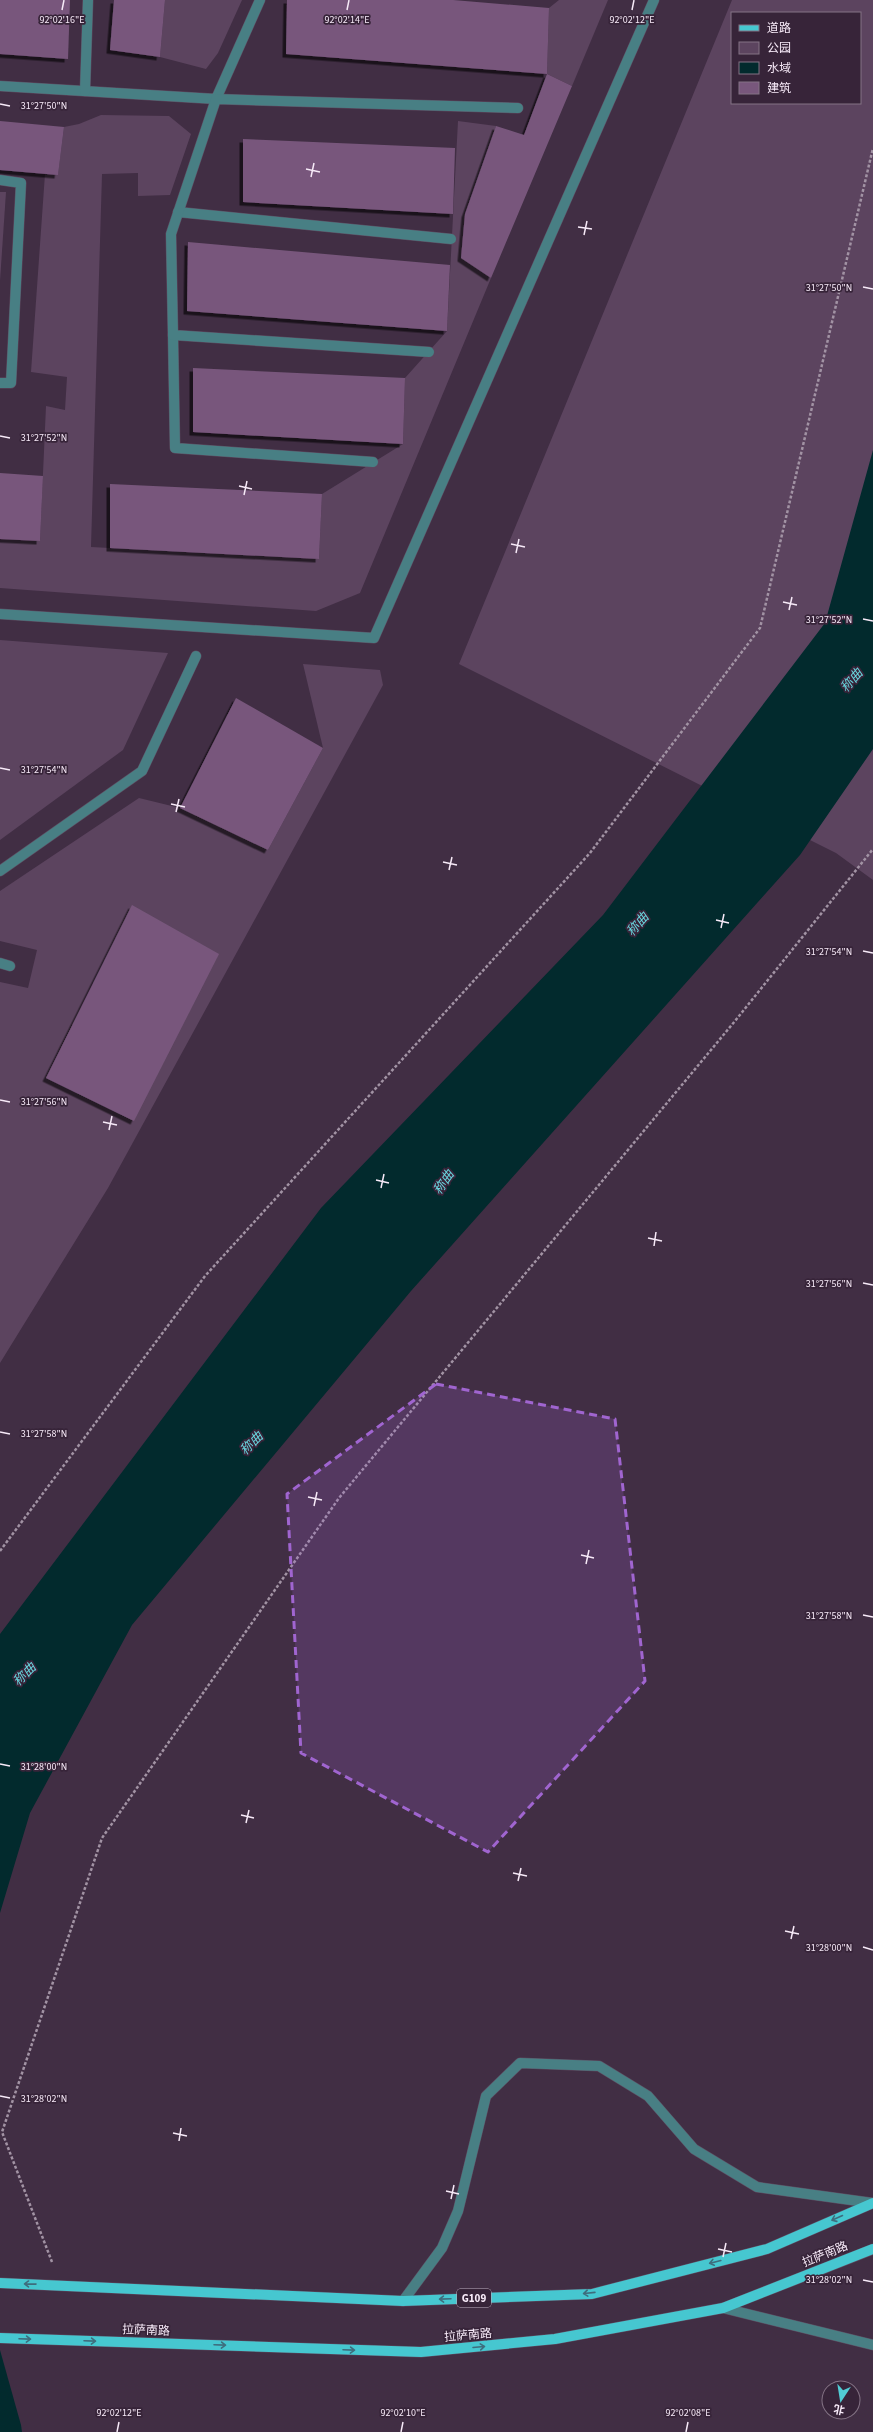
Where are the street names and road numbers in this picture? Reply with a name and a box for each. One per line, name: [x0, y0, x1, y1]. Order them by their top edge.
street label: 拉萨南路: [800, 2238, 851, 2271]
road number: G109: [457, 2289, 491, 2307]
street label: 拉萨南路: [122, 2321, 170, 2340]
street label: 拉萨南路: [443, 2325, 493, 2346]

